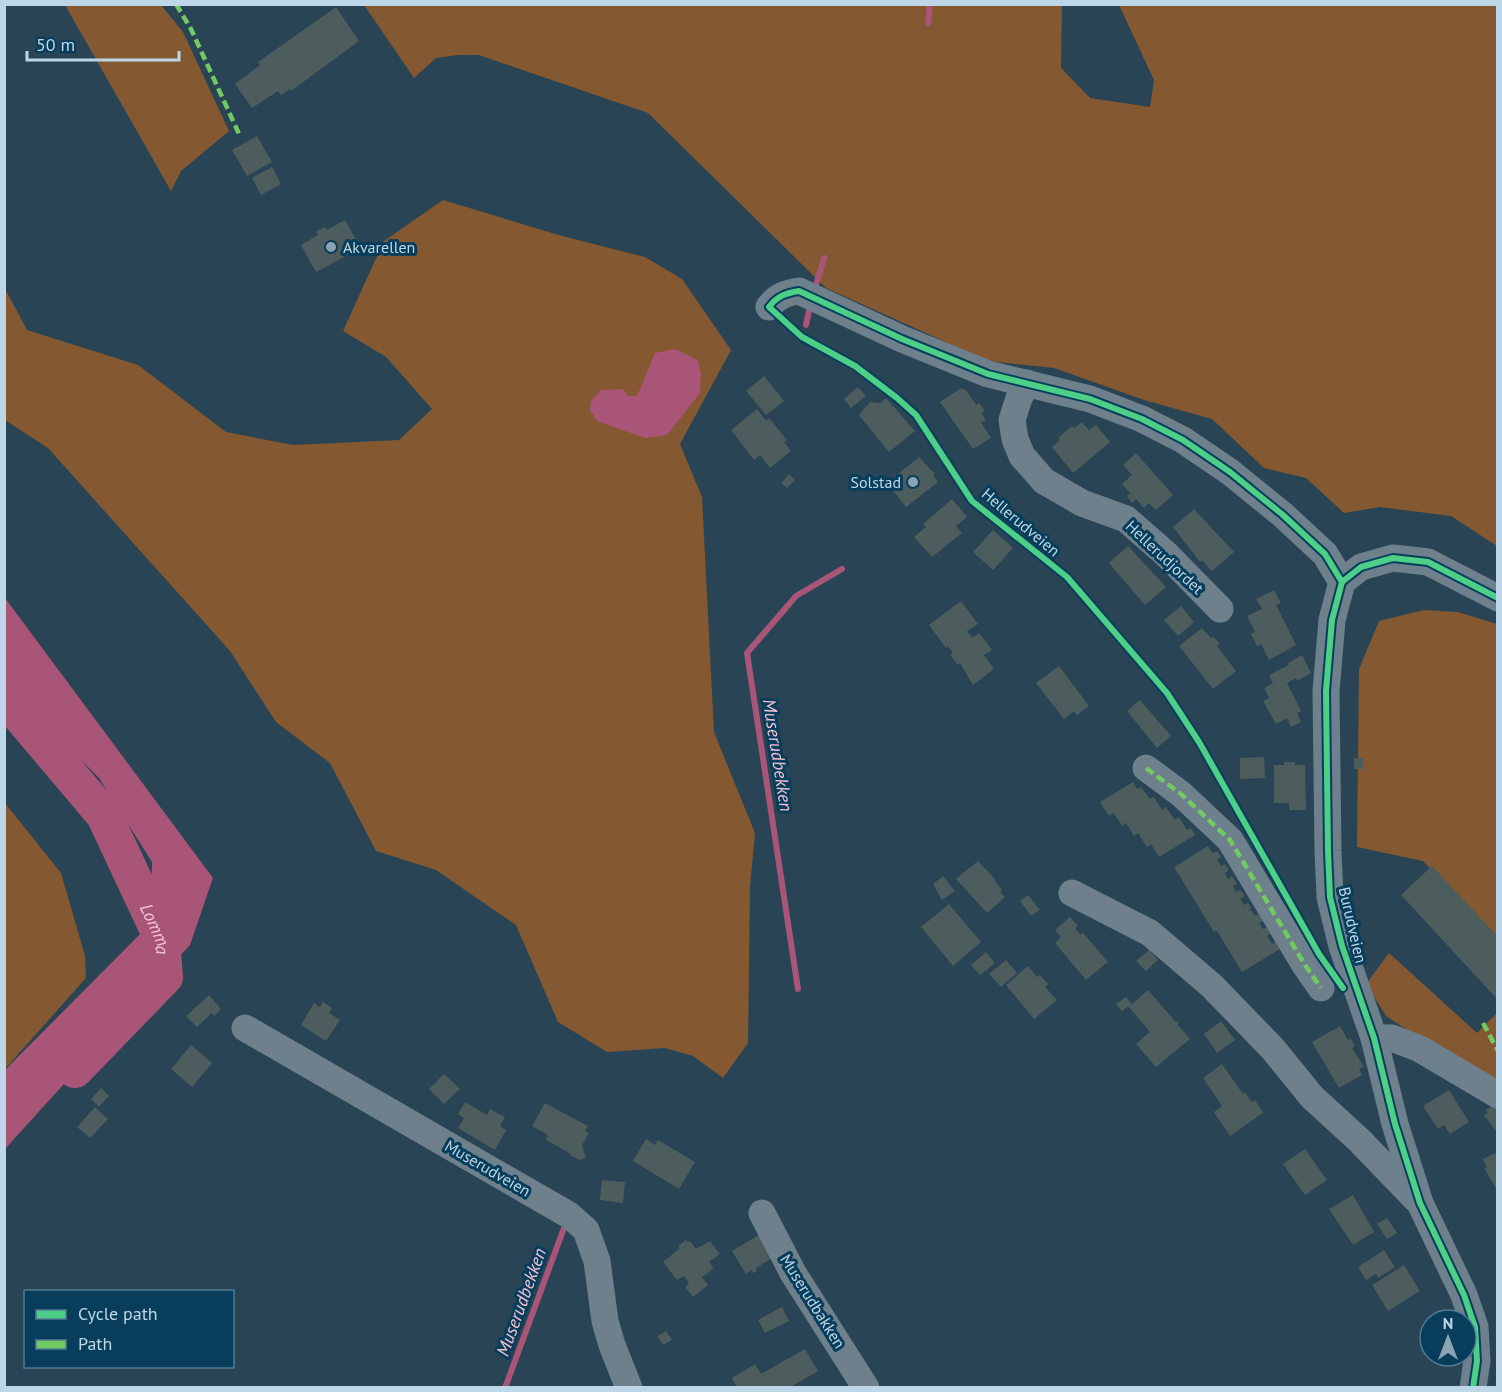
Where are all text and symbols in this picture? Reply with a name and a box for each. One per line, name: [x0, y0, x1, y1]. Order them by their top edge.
scale bar: [27, 24, 178, 62]
text: 50 m: [36, 33, 75, 56]
place label: Akvarellen: [343, 237, 415, 257]
marker: Akvarellen: [324, 240, 338, 254]
place label: Solstad: [851, 472, 901, 492]
marker: Solstad: [906, 475, 920, 489]
street label: Hellerudveien: [978, 484, 1064, 560]
street label: Hellerudjordet: [1122, 516, 1209, 599]
water label: Muserudbekken: [758, 697, 798, 813]
street label: Burudveien: [1335, 885, 1371, 965]
water label: Lomma: [135, 899, 175, 955]
street label: Muserudveien: [442, 1135, 534, 1201]
water label: Muserudbekken: [491, 1245, 551, 1359]
street label: Muserudbakken: [776, 1250, 850, 1352]
legend: [24, 1290, 234, 1368]
text: Cycle path: [78, 1302, 158, 1325]
north arrow: [1418, 1308, 1478, 1368]
text: N: [1443, 1313, 1453, 1333]
text: Path: [78, 1332, 112, 1355]

